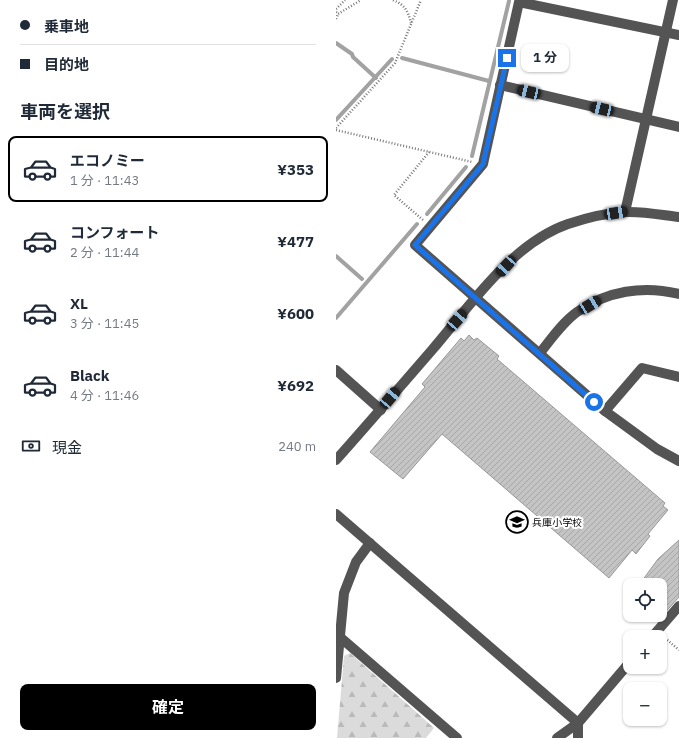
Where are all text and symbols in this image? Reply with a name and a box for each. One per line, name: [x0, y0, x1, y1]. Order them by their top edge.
text: 乗車地: [44, 17, 89, 36]
callout: 1 分: [521, 44, 569, 72]
route end: [498, 49, 516, 67]
text: 1 分: [533, 49, 557, 66]
text: 目的地: [44, 55, 89, 74]
car: [516, 83, 542, 101]
text: 車両を選択: [20, 100, 110, 123]
car: [589, 100, 615, 118]
icon: car: [22, 151, 58, 187]
text: エコノミー: [70, 151, 145, 170]
text: ¥353: [277, 160, 314, 179]
text: 1 分 · 11:43: [70, 172, 139, 189]
car: [603, 205, 629, 221]
icon: car: [22, 223, 58, 259]
text: コンフォート: [70, 223, 160, 242]
text: ¥477: [277, 232, 314, 251]
text: 2 分 · 11:44: [70, 244, 139, 261]
car: [494, 253, 518, 279]
text: XL: [70, 294, 88, 313]
car: [577, 294, 603, 316]
icon: car: [22, 295, 58, 331]
text: ¥600: [277, 304, 314, 323]
car: [445, 307, 469, 333]
text: 3 分 · 11:45: [70, 315, 139, 332]
text: Black: [70, 366, 110, 385]
icon: car: [22, 367, 58, 403]
text: ¥692: [277, 376, 314, 395]
car: [378, 385, 402, 411]
text: 4 分 · 11:46: [70, 387, 139, 404]
route start: [585, 393, 603, 411]
icon: cash: [20, 435, 42, 457]
text: 現金: [52, 438, 82, 457]
text: 240 m: [278, 438, 316, 455]
school or university icon: 兵庫小学校: [504, 509, 530, 535]
place label: 兵庫小学校: [532, 516, 582, 529]
map controls: [623, 578, 667, 726]
button: locate: [623, 578, 667, 622]
button: +: [623, 630, 667, 674]
button: −: [623, 682, 667, 726]
button: 確定: [20, 684, 316, 730]

